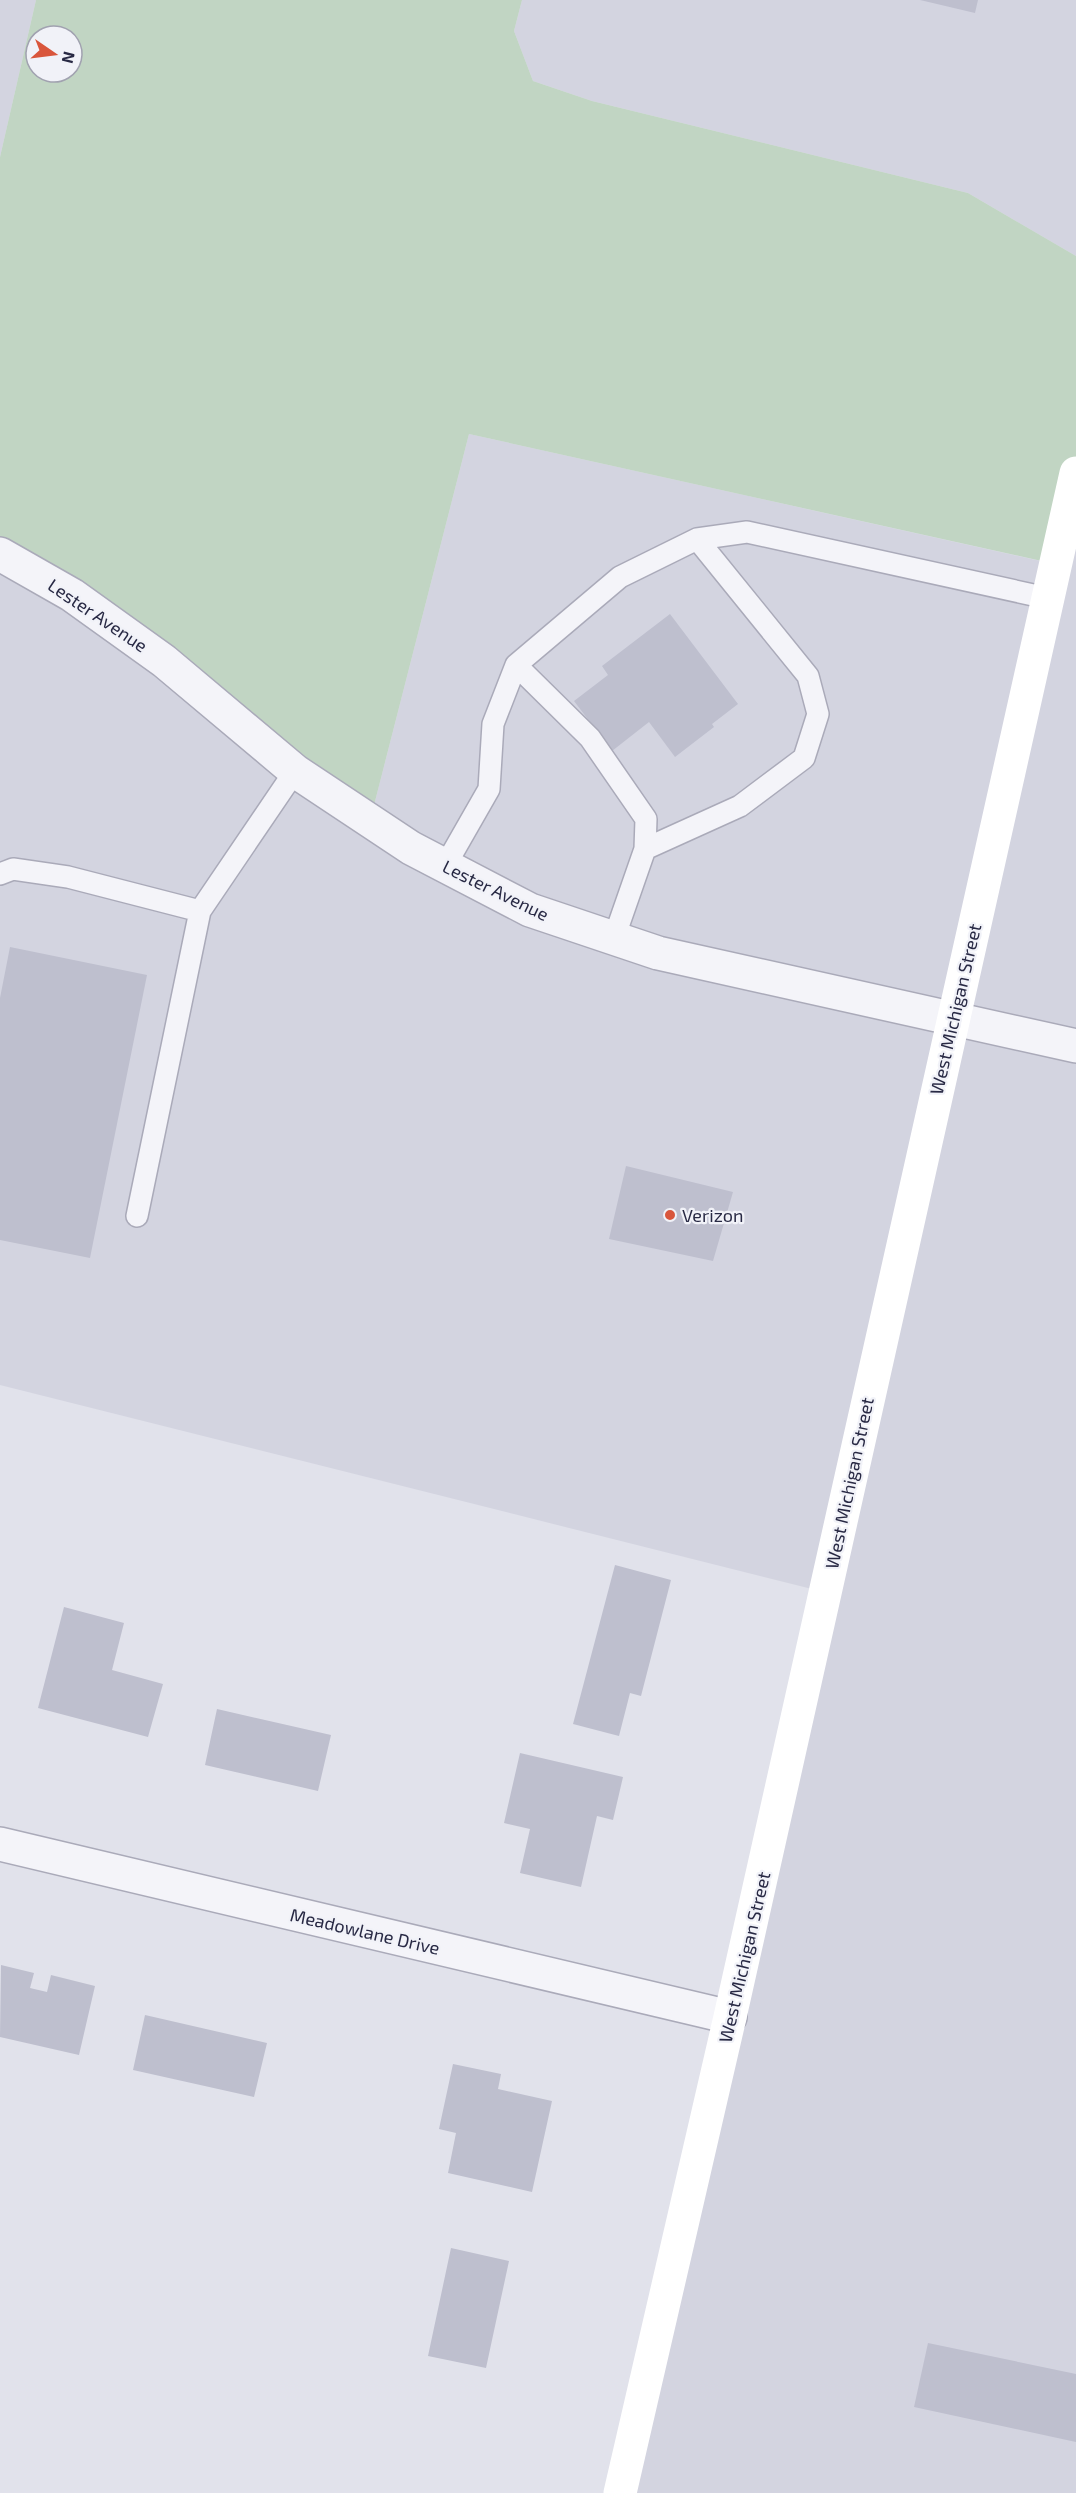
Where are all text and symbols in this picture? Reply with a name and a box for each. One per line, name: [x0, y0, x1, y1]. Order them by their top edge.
north arrow: [24, 24, 84, 84]
text: N: [58, 50, 80, 66]
street label: Lester Avenue: [44, 574, 152, 656]
street label: Lester Avenue: [439, 855, 553, 925]
street label: West Michigan Street: [925, 921, 985, 1097]
place label: Verizon: [682, 1204, 743, 1226]
marker: Verizon: [663, 1208, 677, 1222]
street label: West Michigan Street: [820, 1395, 878, 1571]
street label: West Michigan Street: [714, 1869, 774, 2045]
street label: Meadowlane Drive: [288, 1903, 442, 1959]

